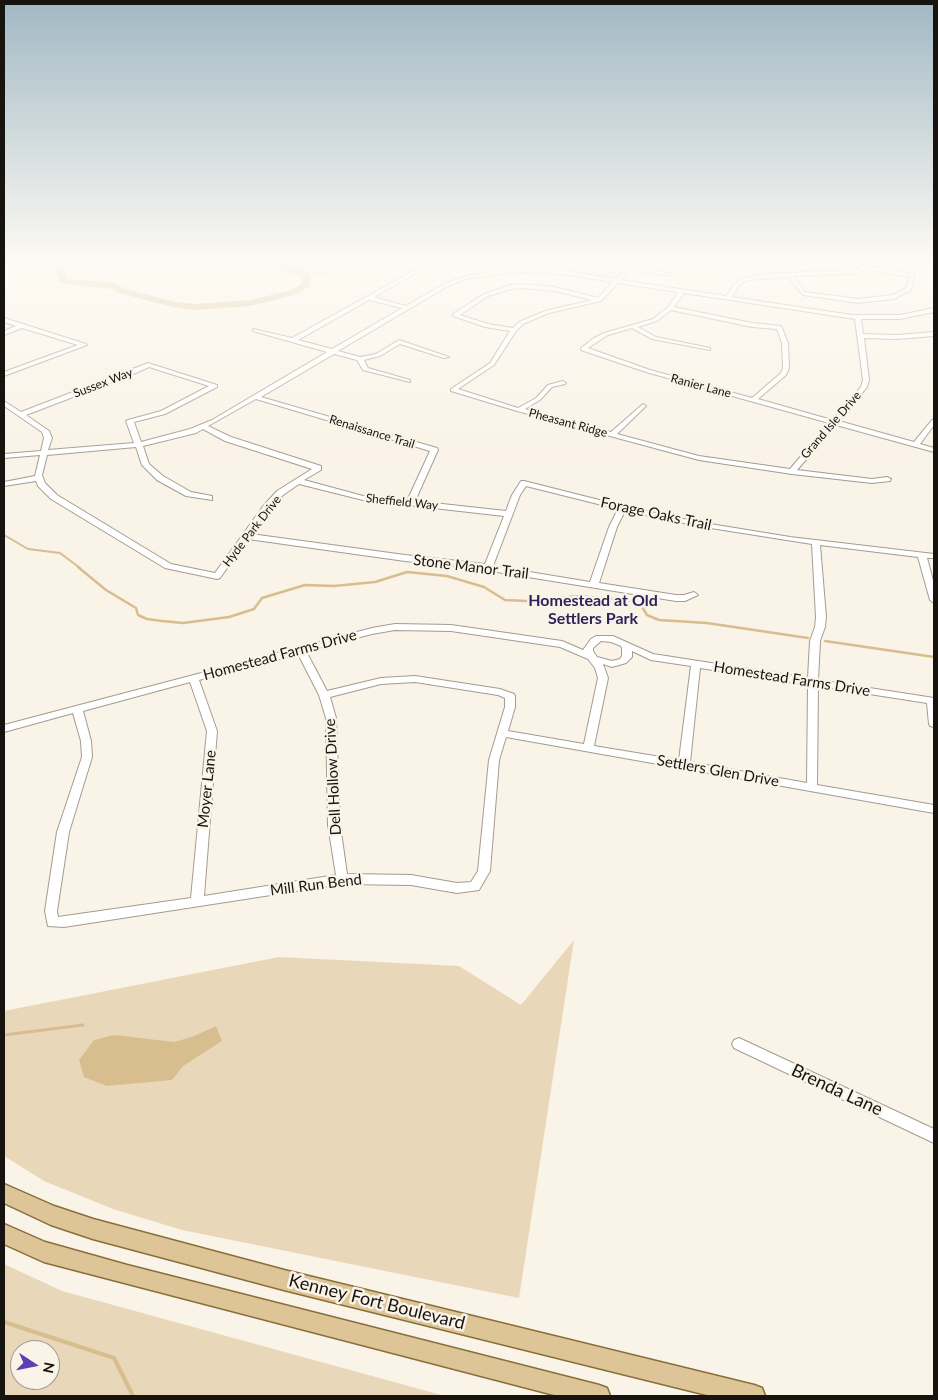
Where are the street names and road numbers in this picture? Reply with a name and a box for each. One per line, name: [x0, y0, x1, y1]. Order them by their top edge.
street label: Sussex Way: [71, 365, 135, 401]
street label: Ranier Lane: [669, 371, 733, 401]
street label: Grand Isle Drive: [798, 388, 864, 462]
street label: Pheasant Ridge: [527, 406, 609, 440]
street label: Renaissance Trail: [327, 412, 417, 452]
street label: Sheffield Way: [365, 491, 439, 513]
street label: Hyde Park Drive: [220, 493, 284, 569]
street label: Forage Oaks Trail: [599, 493, 713, 535]
street label: Stone Manor Trail: [412, 551, 530, 583]
street label: Homestead Farms Drive: [201, 626, 359, 684]
street label: Homestead Farms Drive: [712, 658, 872, 700]
street label: Dell Hollow Drive: [321, 718, 345, 836]
street label: Moyer Lane: [194, 749, 220, 829]
street label: Settlers Glen Drive: [656, 751, 780, 791]
street label: Mill Run Bend: [269, 870, 363, 900]
street label: Brenda Lane: [788, 1059, 886, 1121]
street label: Kenney Fort Boulevard: [287, 1270, 467, 1334]

